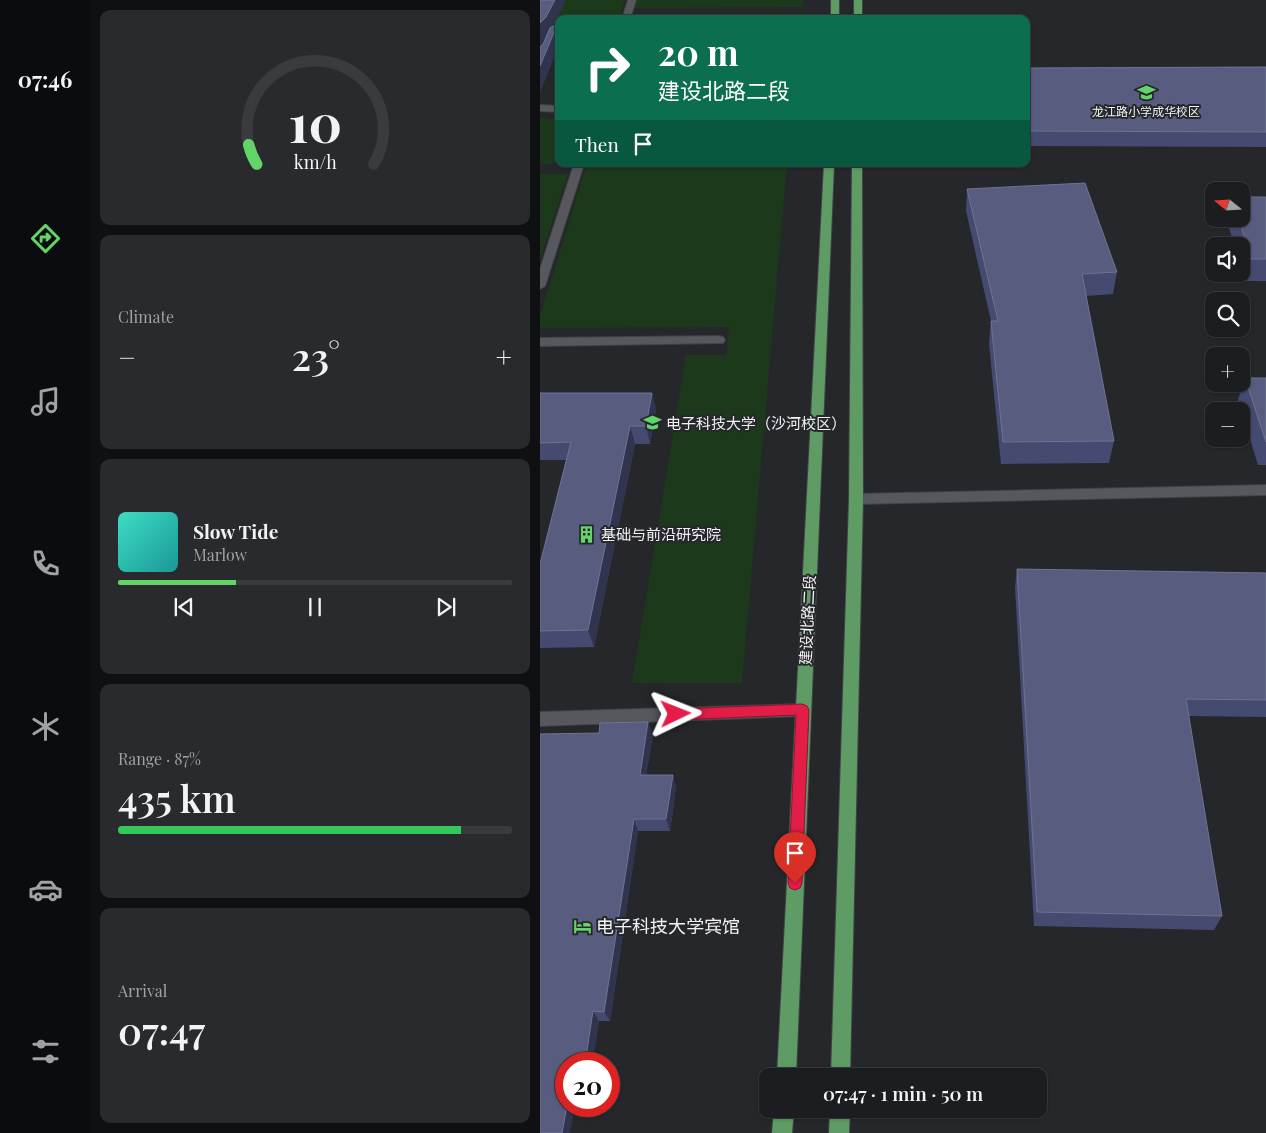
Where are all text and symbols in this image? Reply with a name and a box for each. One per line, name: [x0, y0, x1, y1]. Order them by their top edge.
text: 20 m: [658, 28, 739, 75]
icon: right: [575, 35, 640, 100]
text: 07:46: [18, 64, 72, 94]
text: 建设北路二段: [658, 75, 790, 105]
school or university icon: 龙江路小学成华校区: [1136, 82, 1156, 102]
text: 10: [288, 87, 342, 156]
place label: 龙江路小学成华校区: [1092, 103, 1200, 119]
icon: arrive: [629, 130, 657, 158]
text: Then: [575, 131, 619, 157]
text: km/h: [294, 150, 337, 173]
north arrow: [1205, 182, 1250, 228]
map controls: [1205, 182, 1250, 447]
icon: directions: [28, 221, 63, 256]
button: sound: [1205, 237, 1250, 282]
button: search: [1205, 292, 1250, 337]
text: Climate: [118, 306, 174, 327]
text: 23°: [292, 330, 340, 381]
text: −: [118, 338, 136, 375]
text: +: [496, 338, 512, 375]
button: +: [1205, 347, 1250, 392]
icon: music: [28, 384, 63, 419]
button: −: [1205, 402, 1250, 447]
school or university icon: 电子科技大学（沙河校区）: [642, 413, 662, 433]
place label: 电子科技大学（沙河校区）: [666, 413, 846, 433]
text: Slow Tide: [193, 518, 278, 544]
building icon: 基础与前沿研究院: [577, 524, 597, 544]
place label: 基础与前沿研究院: [601, 524, 721, 544]
text: Marlow: [193, 544, 247, 565]
icon: phone: [28, 546, 63, 581]
street label: 建设北路二段: [795, 575, 819, 665]
icon: previous: [170, 593, 198, 621]
icon: pause: [301, 593, 329, 621]
icon: next: [432, 593, 460, 621]
position arrow: [649, 687, 701, 739]
icon: climate: [28, 709, 63, 744]
text: Range · 87%: [118, 748, 201, 769]
text: 435 km: [118, 772, 236, 823]
pin: [774, 832, 816, 883]
icon: arrive: [781, 839, 809, 867]
icon: car: [28, 872, 63, 907]
place label: 电子科技大学宾馆: [596, 914, 740, 938]
hotel icon: 电子科技大学宾馆: [572, 916, 592, 936]
text: Arrival: [118, 980, 167, 1001]
text: 07:47: [118, 1004, 205, 1055]
icon: filters: [28, 1034, 63, 1069]
speed limit sign: 20: [555, 1052, 620, 1117]
text: 07:47 · 1 min · 50 m: [823, 1080, 983, 1106]

